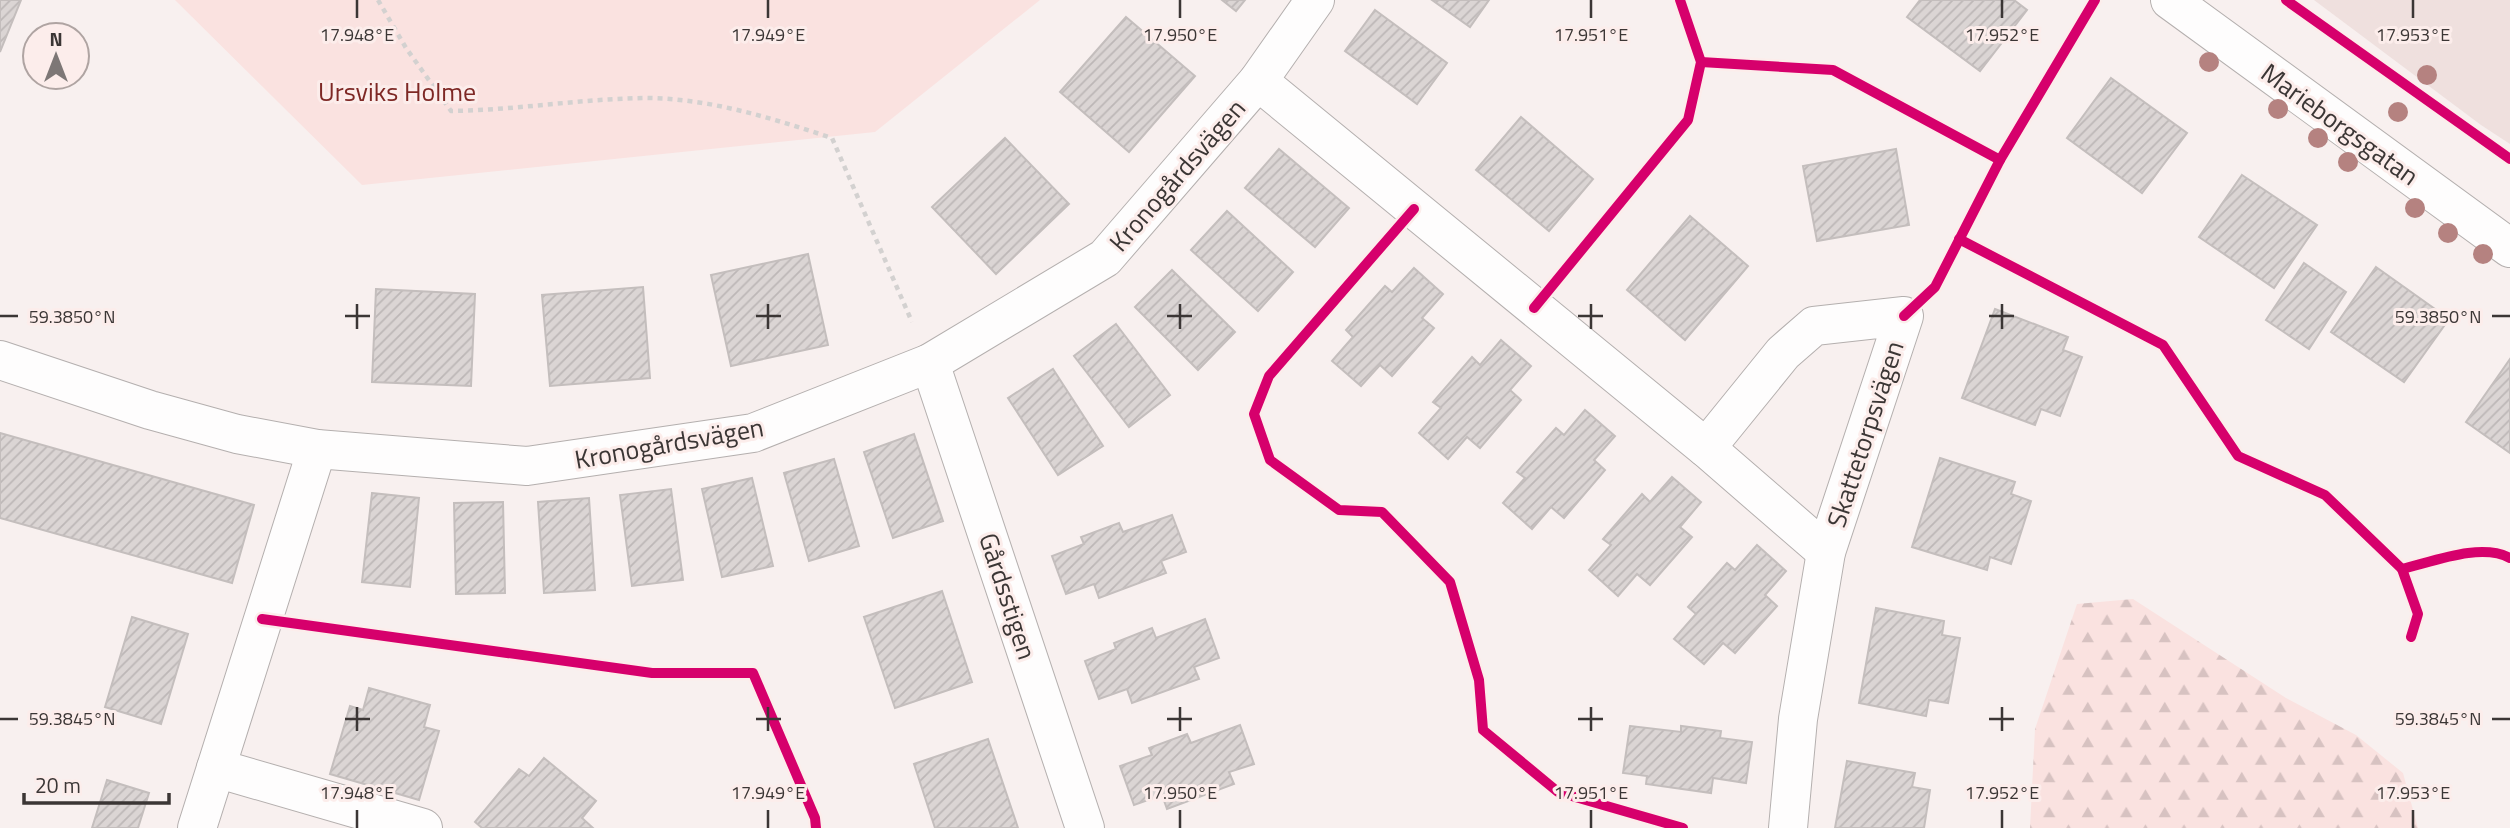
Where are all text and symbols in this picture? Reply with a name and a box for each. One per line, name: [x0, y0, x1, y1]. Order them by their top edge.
north arrow: [21, 21, 91, 91]
text: 17.948°E: [320, 21, 394, 48]
text: 17.949°E: [731, 21, 805, 48]
text: 17.950°E: [1143, 21, 1217, 48]
text: 17.951°E: [1554, 21, 1628, 48]
text: 17.952°E: [1965, 21, 2039, 48]
text: 17.953°E: [2376, 21, 2450, 48]
text: N: [49, 24, 63, 53]
street label: Marieborgsgatan: [2253, 53, 2427, 195]
park label: Ursviks Holme: [318, 72, 476, 111]
street label: Kronogårdsvägen: [1100, 90, 1254, 260]
text: 59.3850°N: [29, 303, 115, 330]
text: 59.3850°N: [2395, 303, 2481, 330]
street label: Skattetorpsvägen: [1816, 336, 1914, 532]
street label: Kronogårdsvägen: [571, 407, 767, 479]
street label: Gårdsstigen: [969, 528, 1047, 664]
text: 59.3845°N: [29, 705, 115, 732]
text: 59.3845°N: [2395, 705, 2481, 732]
scale bar: [24, 762, 170, 806]
text: 20 m: [35, 769, 81, 801]
text: 17.948°E: [320, 779, 394, 806]
text: 17.949°E: [731, 779, 805, 806]
text: 17.950°E: [1143, 779, 1217, 806]
text: 17.951°E: [1554, 779, 1628, 806]
text: 17.952°E: [1965, 779, 2039, 806]
text: 17.953°E: [2376, 779, 2450, 806]

